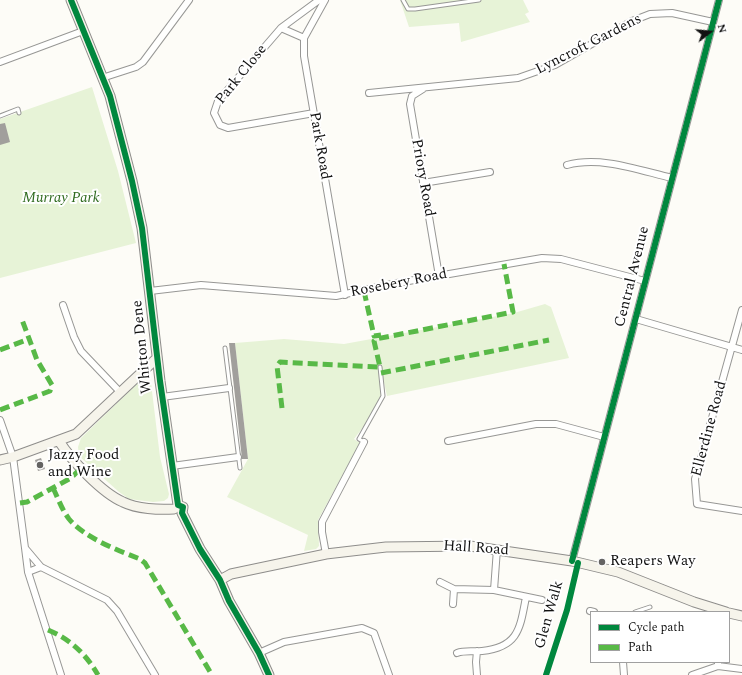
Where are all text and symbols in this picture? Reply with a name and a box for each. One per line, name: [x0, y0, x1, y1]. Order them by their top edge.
street label: Lyncroft Gardens: [533, 11, 645, 79]
north arrow: [690, 12, 730, 52]
text: N: [713, 22, 731, 35]
street label: Park Close: [212, 41, 272, 109]
street label: Park Road: [304, 111, 334, 181]
street label: Priory Road: [406, 138, 438, 218]
park label: Murray Park: [22, 190, 100, 208]
street label: Central Avenue: [612, 225, 654, 329]
street label: Rosebery Road: [349, 266, 449, 302]
street label: Whitton Dene: [129, 299, 157, 395]
street label: Ellerdine Road: [689, 379, 731, 479]
place label: Jazzy Food and Wine: [48, 447, 119, 482]
marker: Jazzy Food and Wine: [35, 460, 45, 470]
street label: Hall Road: [443, 538, 509, 560]
place label: Reapers Way: [610, 553, 695, 571]
marker: Reapers Way: [597, 557, 607, 567]
street label: Glen Walk: [532, 579, 568, 651]
legend: [590, 611, 730, 663]
text: Cycle path: [628, 618, 685, 637]
text: Path: [628, 638, 653, 657]

